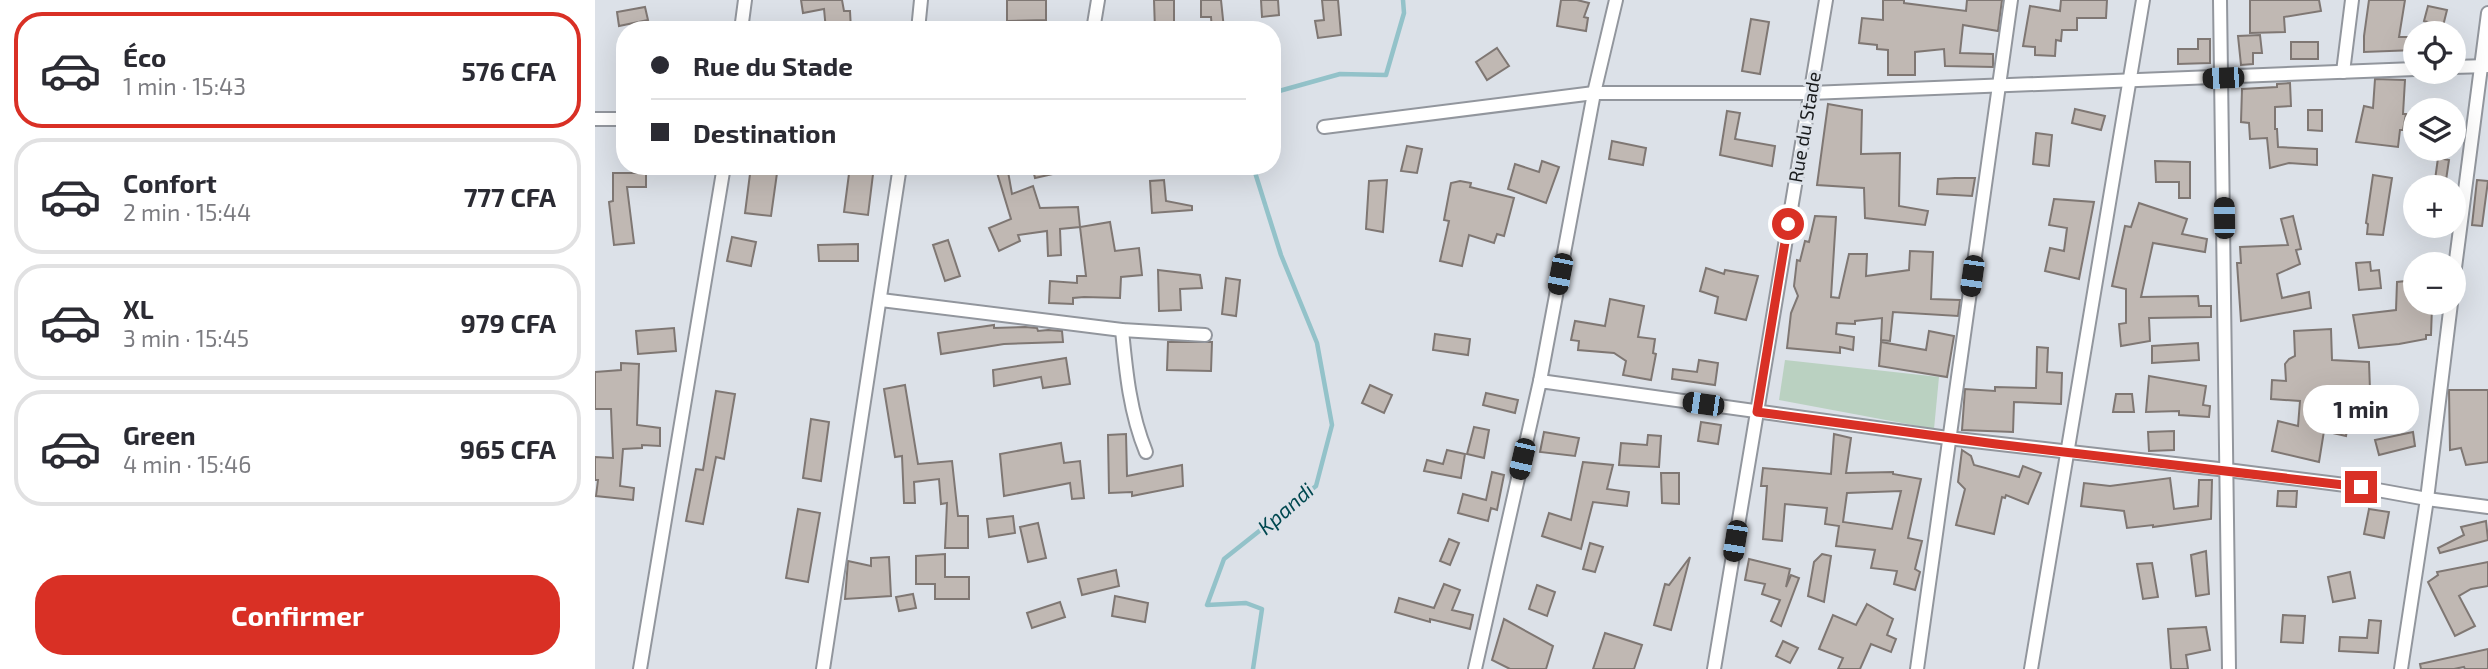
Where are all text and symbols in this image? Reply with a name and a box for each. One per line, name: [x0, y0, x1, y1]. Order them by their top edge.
map controls: [2403, 21, 2466, 315]
button: locate: [2403, 21, 2466, 84]
icon: car: [39, 39, 102, 102]
text: Éco: [123, 41, 166, 72]
text: Rue du Stade: [693, 50, 853, 81]
text: 576 CFA: [461, 55, 556, 86]
car: [2202, 67, 2245, 89]
street label: Rue du Stade: [1783, 70, 1825, 184]
text: 1 min · 15:43: [123, 72, 246, 100]
button: layers: [2403, 98, 2466, 161]
text: Destination: [693, 117, 836, 148]
icon: car: [39, 165, 102, 228]
text: Confort: [123, 167, 217, 198]
button: +: [2403, 175, 2466, 238]
text: 777 CFA: [464, 181, 556, 212]
car: [2214, 197, 2235, 239]
text: 2 min · 15:44: [123, 198, 251, 226]
route start: [1772, 208, 1804, 240]
car: [1546, 251, 1575, 297]
button: −: [2403, 252, 2466, 315]
car: [1959, 254, 1986, 298]
icon: car: [39, 291, 102, 354]
text: XL: [123, 293, 154, 324]
text: 979 CFA: [460, 307, 556, 338]
text: 3 min · 15:45: [123, 324, 249, 352]
callout: 1 min: [2303, 386, 2419, 434]
car: [1681, 391, 1726, 417]
text: 1 min: [2333, 395, 2389, 423]
icon: car: [39, 417, 102, 480]
text: Green: [123, 419, 196, 450]
text: 965 CFA: [460, 433, 556, 464]
car: [1508, 436, 1537, 482]
text: 4 min · 15:46: [123, 450, 251, 478]
route end: [2345, 471, 2377, 503]
water label: Kpandi: [1252, 477, 1318, 539]
car: [1722, 519, 1749, 563]
button: Confirmer: [35, 575, 560, 655]

